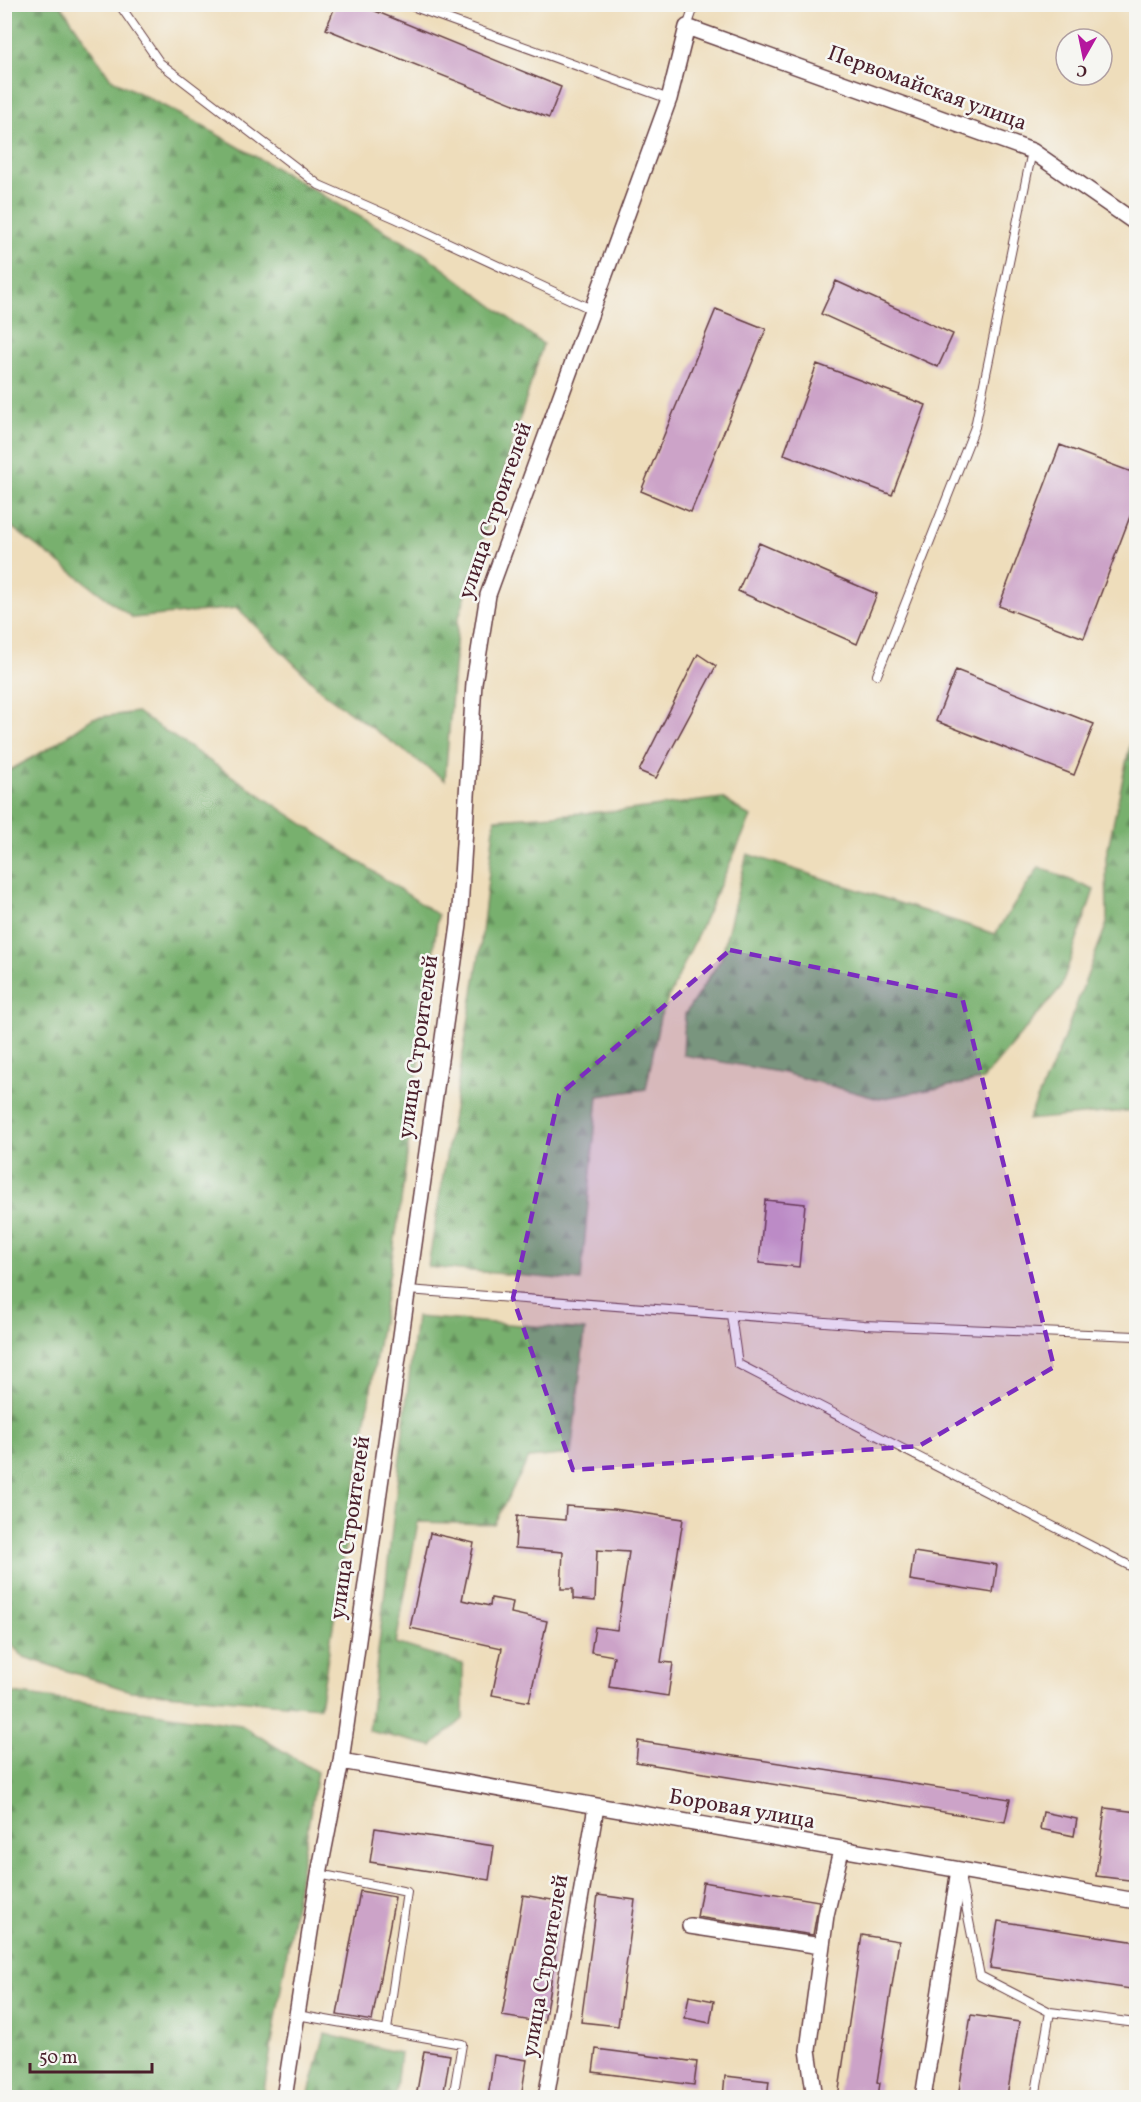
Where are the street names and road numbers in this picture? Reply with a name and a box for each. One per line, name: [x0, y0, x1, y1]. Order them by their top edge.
street label: Первомайская улица: [823, 38, 1031, 140]
street label: улица Строителей: [451, 418, 541, 604]
street label: улица Строителей: [391, 953, 447, 1141]
street label: улица Строителей: [323, 1434, 379, 1622]
street label: Боровая улица: [666, 1782, 818, 1838]
street label: улица Строителей: [515, 1872, 577, 2060]

